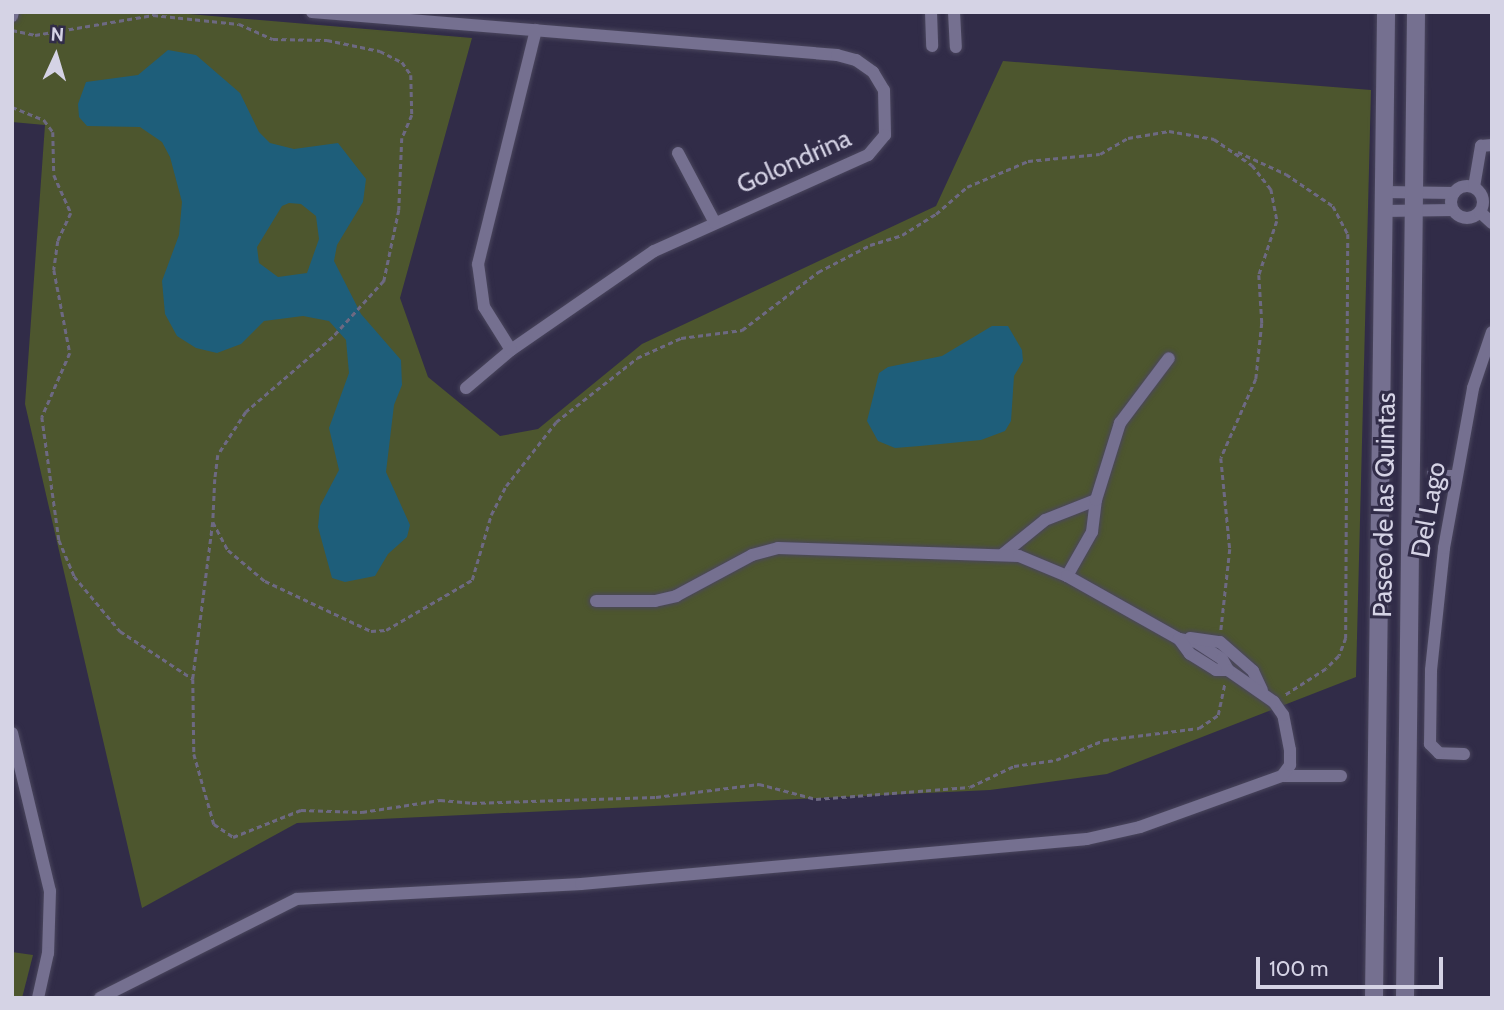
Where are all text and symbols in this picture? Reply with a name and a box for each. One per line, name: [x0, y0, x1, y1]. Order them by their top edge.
north arrow: [21, 21, 91, 91]
text: N: [50, 23, 65, 46]
street label: Golondrina: [732, 123, 856, 201]
street label: Paseo de las Quintas: [1367, 392, 1403, 618]
street label: Del Lago: [1405, 460, 1453, 560]
scale bar: [1259, 944, 1446, 988]
text: 100 m: [1269, 956, 1328, 981]

